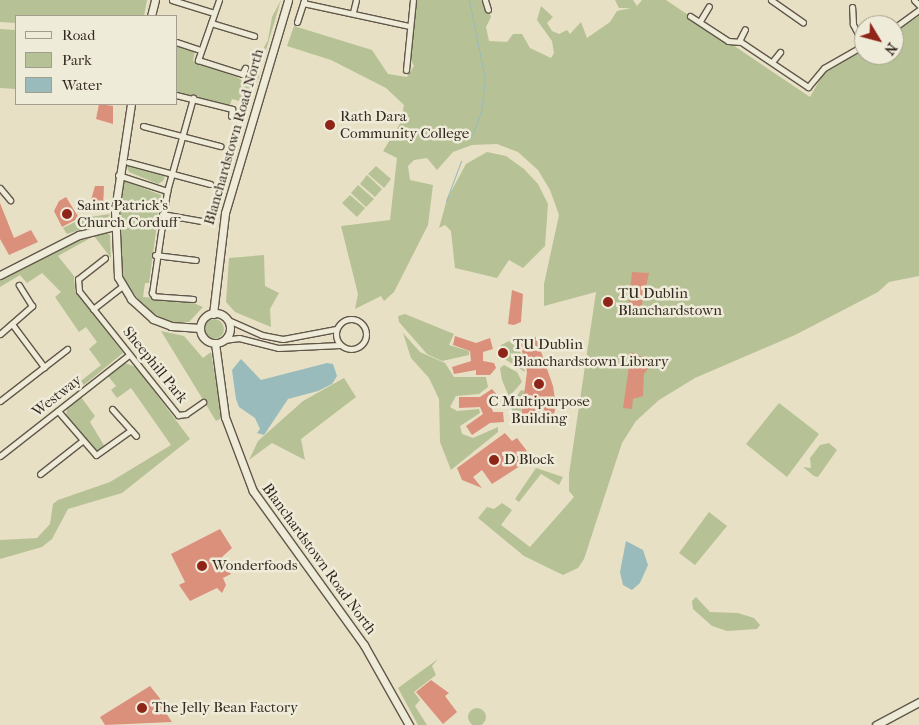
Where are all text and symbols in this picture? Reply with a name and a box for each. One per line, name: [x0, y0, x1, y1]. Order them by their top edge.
legend: [15, 15, 178, 105]
north arrow: [854, 15, 904, 65]
text: Road: [62, 26, 95, 44]
text: N: [881, 39, 901, 58]
street label: Blanchardstown Road North: [200, 47, 268, 227]
text: Park: [62, 51, 92, 69]
text: Water: [62, 76, 102, 94]
place label: Rath Dara Community College: [340, 107, 469, 142]
marker: Rath Dara Community College: [324, 119, 336, 131]
place label: Saint Patrick's Church Corduff: [77, 196, 178, 231]
marker: Saint Patrick's Church Corduff: [61, 208, 73, 220]
place label: TU Dublin Blanchardstown: [618, 284, 722, 319]
marker: TU Dublin Blanchardstown: [602, 296, 614, 308]
street label: Sheephill Park: [119, 323, 191, 407]
place label: TU Dublin Blanchardstown Library: [513, 335, 669, 370]
marker: TU Dublin Blanchardstown Library: [497, 347, 509, 359]
street label: Westway: [29, 371, 85, 421]
marker: C Multipurpose Building: [533, 378, 545, 390]
place label: C Multipurpose Building: [488, 392, 590, 427]
place label: D Block: [504, 451, 554, 469]
marker: D Block: [488, 454, 500, 466]
street label: Blanchardstown Road North: [258, 480, 380, 638]
place label: Wonderfoods: [212, 557, 297, 575]
marker: Wonderfoods: [196, 560, 208, 572]
place label: The Jelly Bean Factory: [152, 699, 298, 717]
marker: The Jelly Bean Factory: [136, 702, 148, 714]

